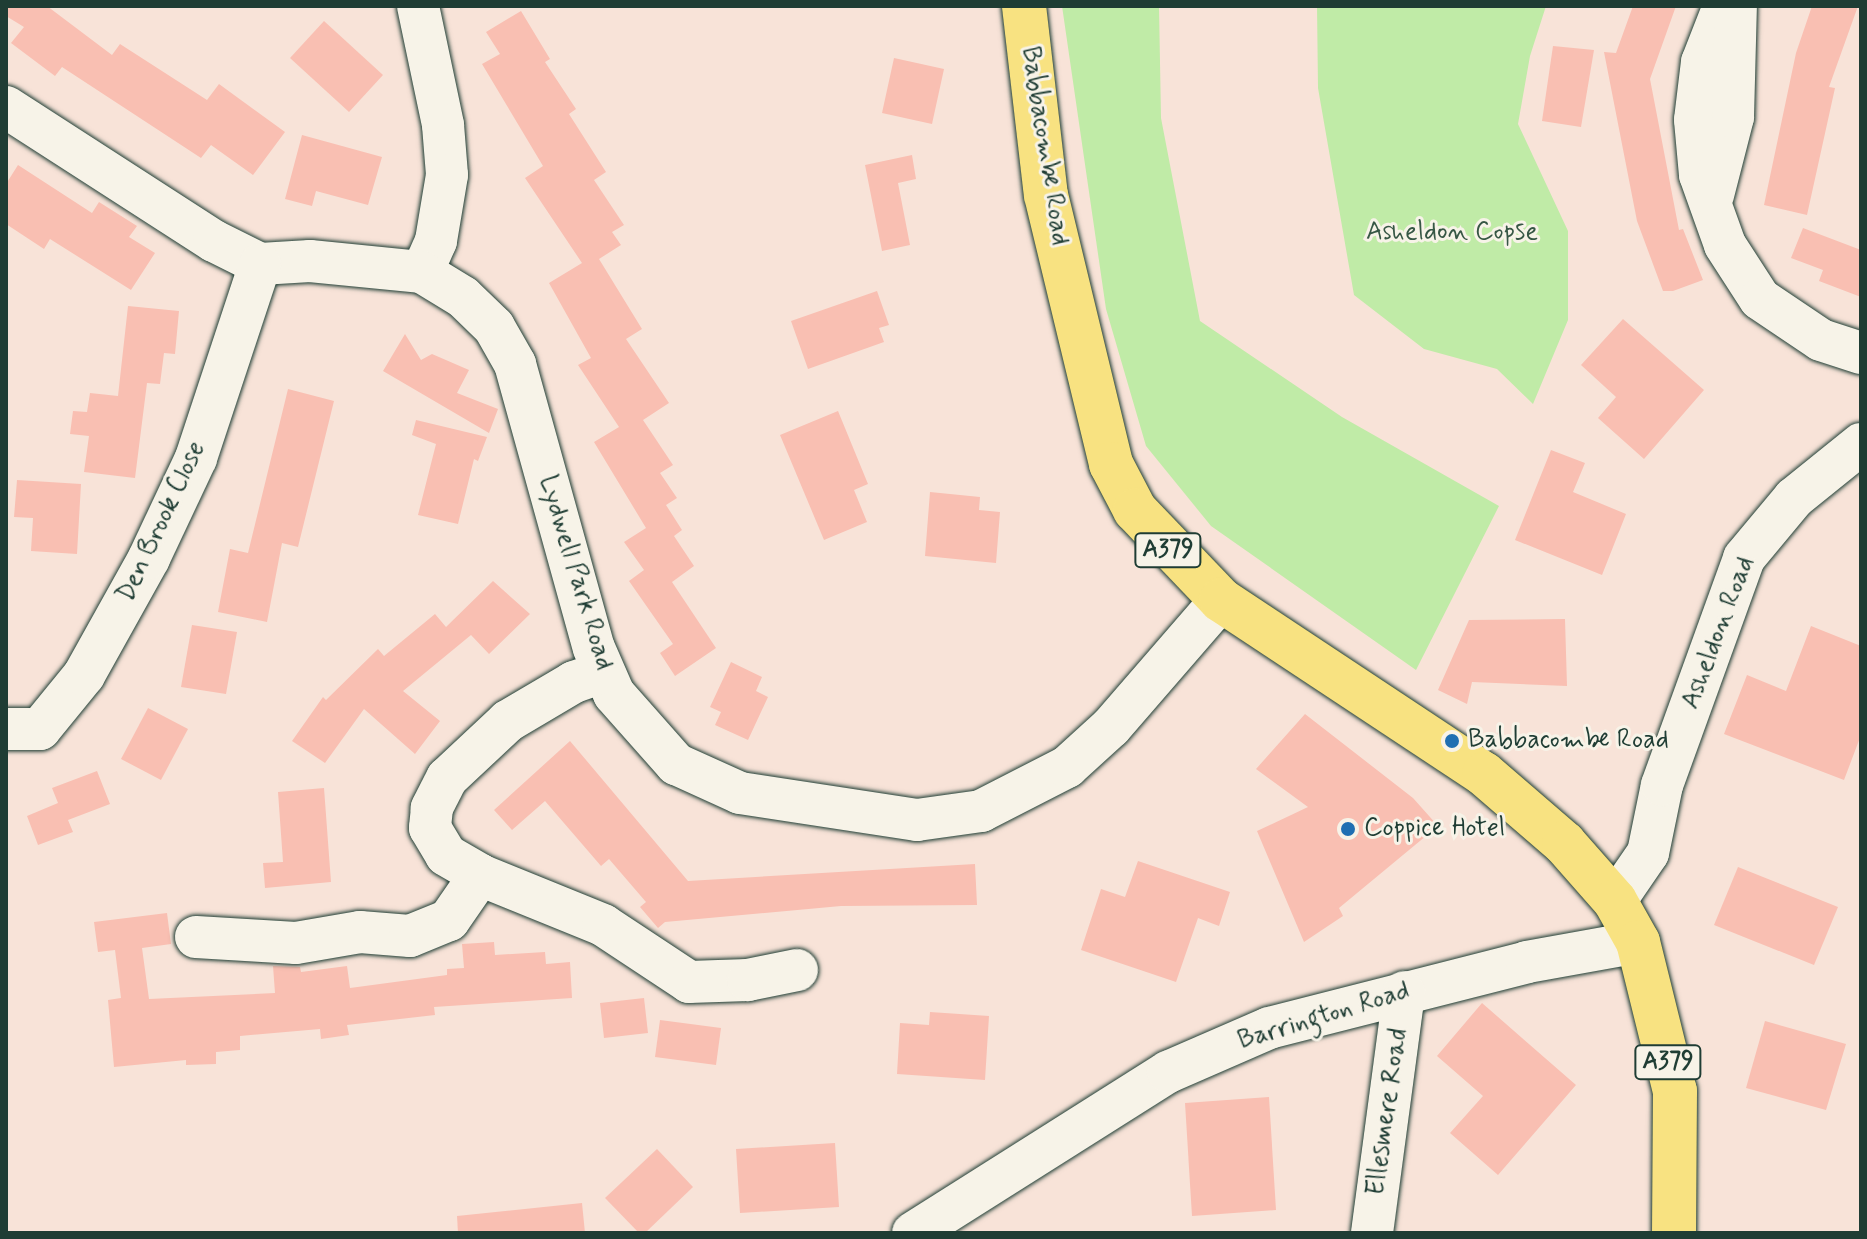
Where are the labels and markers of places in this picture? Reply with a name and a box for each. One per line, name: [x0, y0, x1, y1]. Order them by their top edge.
place label: Babbacombe Road: [1468, 725, 1669, 757]
marker: Babbacombe Road: [1443, 732, 1461, 750]
place label: Coppice Hotel: [1364, 813, 1504, 845]
marker: Coppice Hotel: [1339, 820, 1357, 838]

